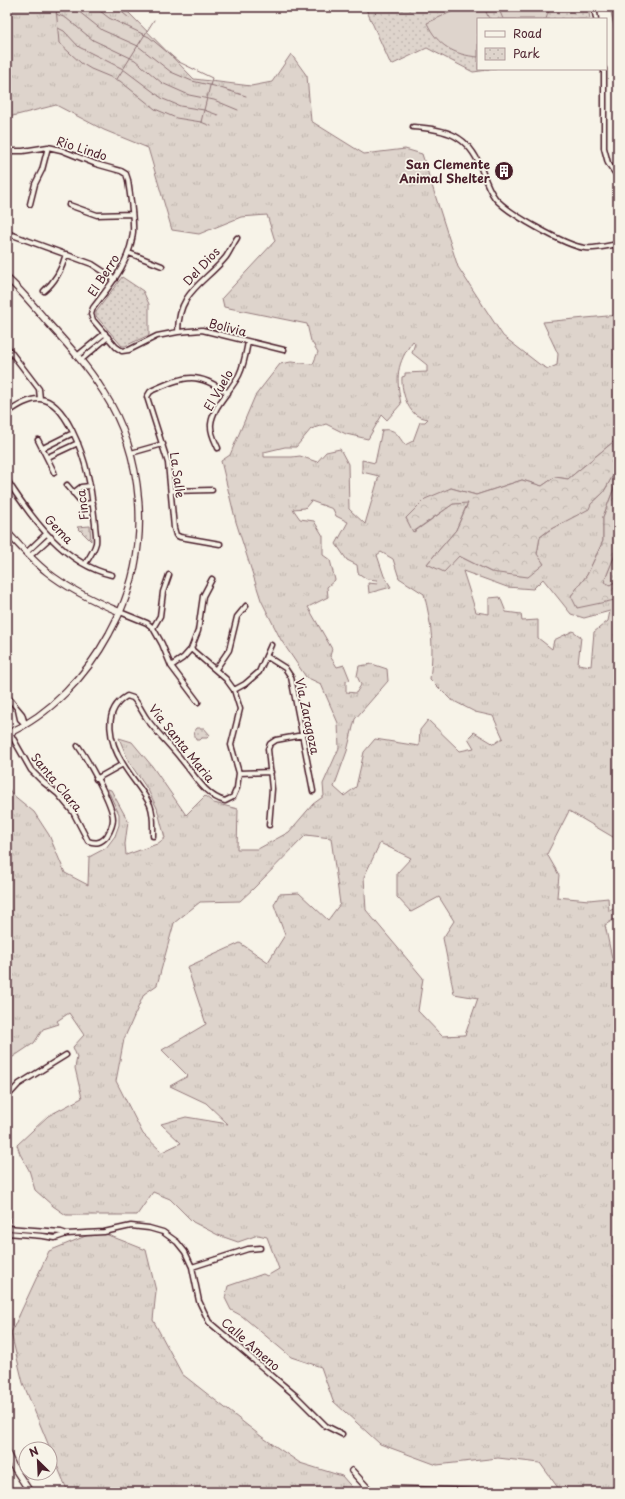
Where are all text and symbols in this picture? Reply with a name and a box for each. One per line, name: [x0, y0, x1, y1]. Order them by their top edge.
legend: [477, 18, 607, 70]
text: Road: [513, 24, 542, 42]
text: Park: [513, 44, 540, 62]
street label: Rio Lindo: [54, 131, 110, 165]
place label: San Clemente Animal Shelter: [398, 155, 491, 187]
building icon: San Clemente Animal Shelter: [493, 160, 515, 182]
street label: Del Dios: [178, 242, 224, 289]
street label: El Berro: [83, 250, 124, 300]
street label: Bolivia: [207, 314, 249, 340]
street label: El Vuelo: [199, 366, 237, 414]
street label: La Salle: [166, 451, 190, 500]
street label: Finca: [71, 488, 93, 521]
street label: Gema: [41, 510, 78, 548]
street label: Via Zaragoza: [291, 676, 325, 756]
street label: Via Santa Maria: [145, 700, 220, 786]
street label: Santa Clara: [27, 749, 87, 815]
street label: Calle Ameno: [218, 1313, 285, 1375]
north arrow: [18, 1441, 58, 1481]
text: N: [26, 1442, 41, 1461]

